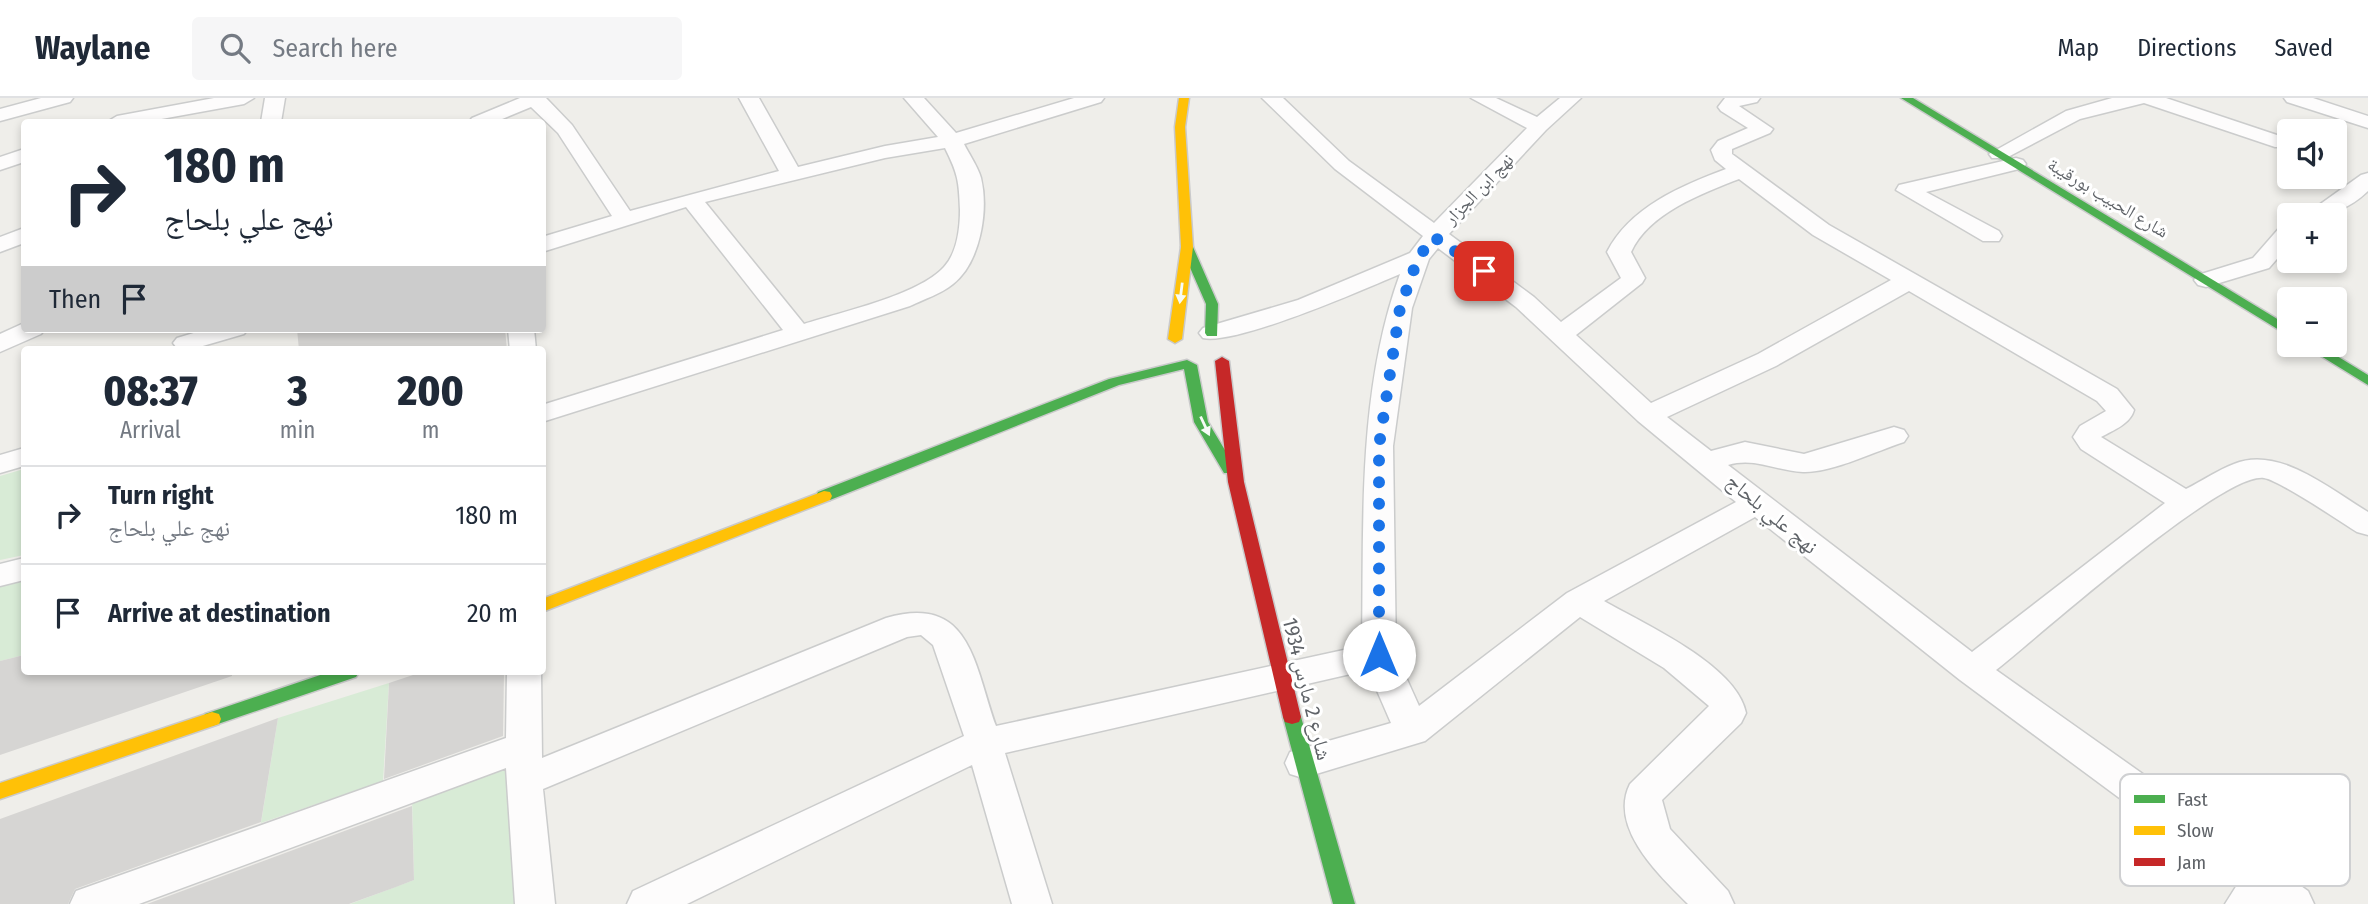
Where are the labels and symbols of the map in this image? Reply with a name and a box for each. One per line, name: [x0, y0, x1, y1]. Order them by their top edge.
street label: نهج ابن الجزار: [1439, 149, 1519, 231]
street label: شارع الحبيب بورقيبة: [2044, 153, 2172, 243]
pin: [1454, 241, 1514, 301]
one-way arrow: [1175, 282, 1186, 304]
one-way arrow: [1199, 416, 1211, 436]
street label: نهج علي بلحاج: [1719, 468, 1823, 562]
street label: شارع 2 مارس 1934: [1277, 615, 1337, 763]
position arrow: [1342, 618, 1416, 692]
legend: [2120, 774, 2350, 886]
text: Fast: [2177, 788, 2208, 811]
text: Slow: [2177, 819, 2214, 842]
text: Jam: [2177, 851, 2206, 874]

